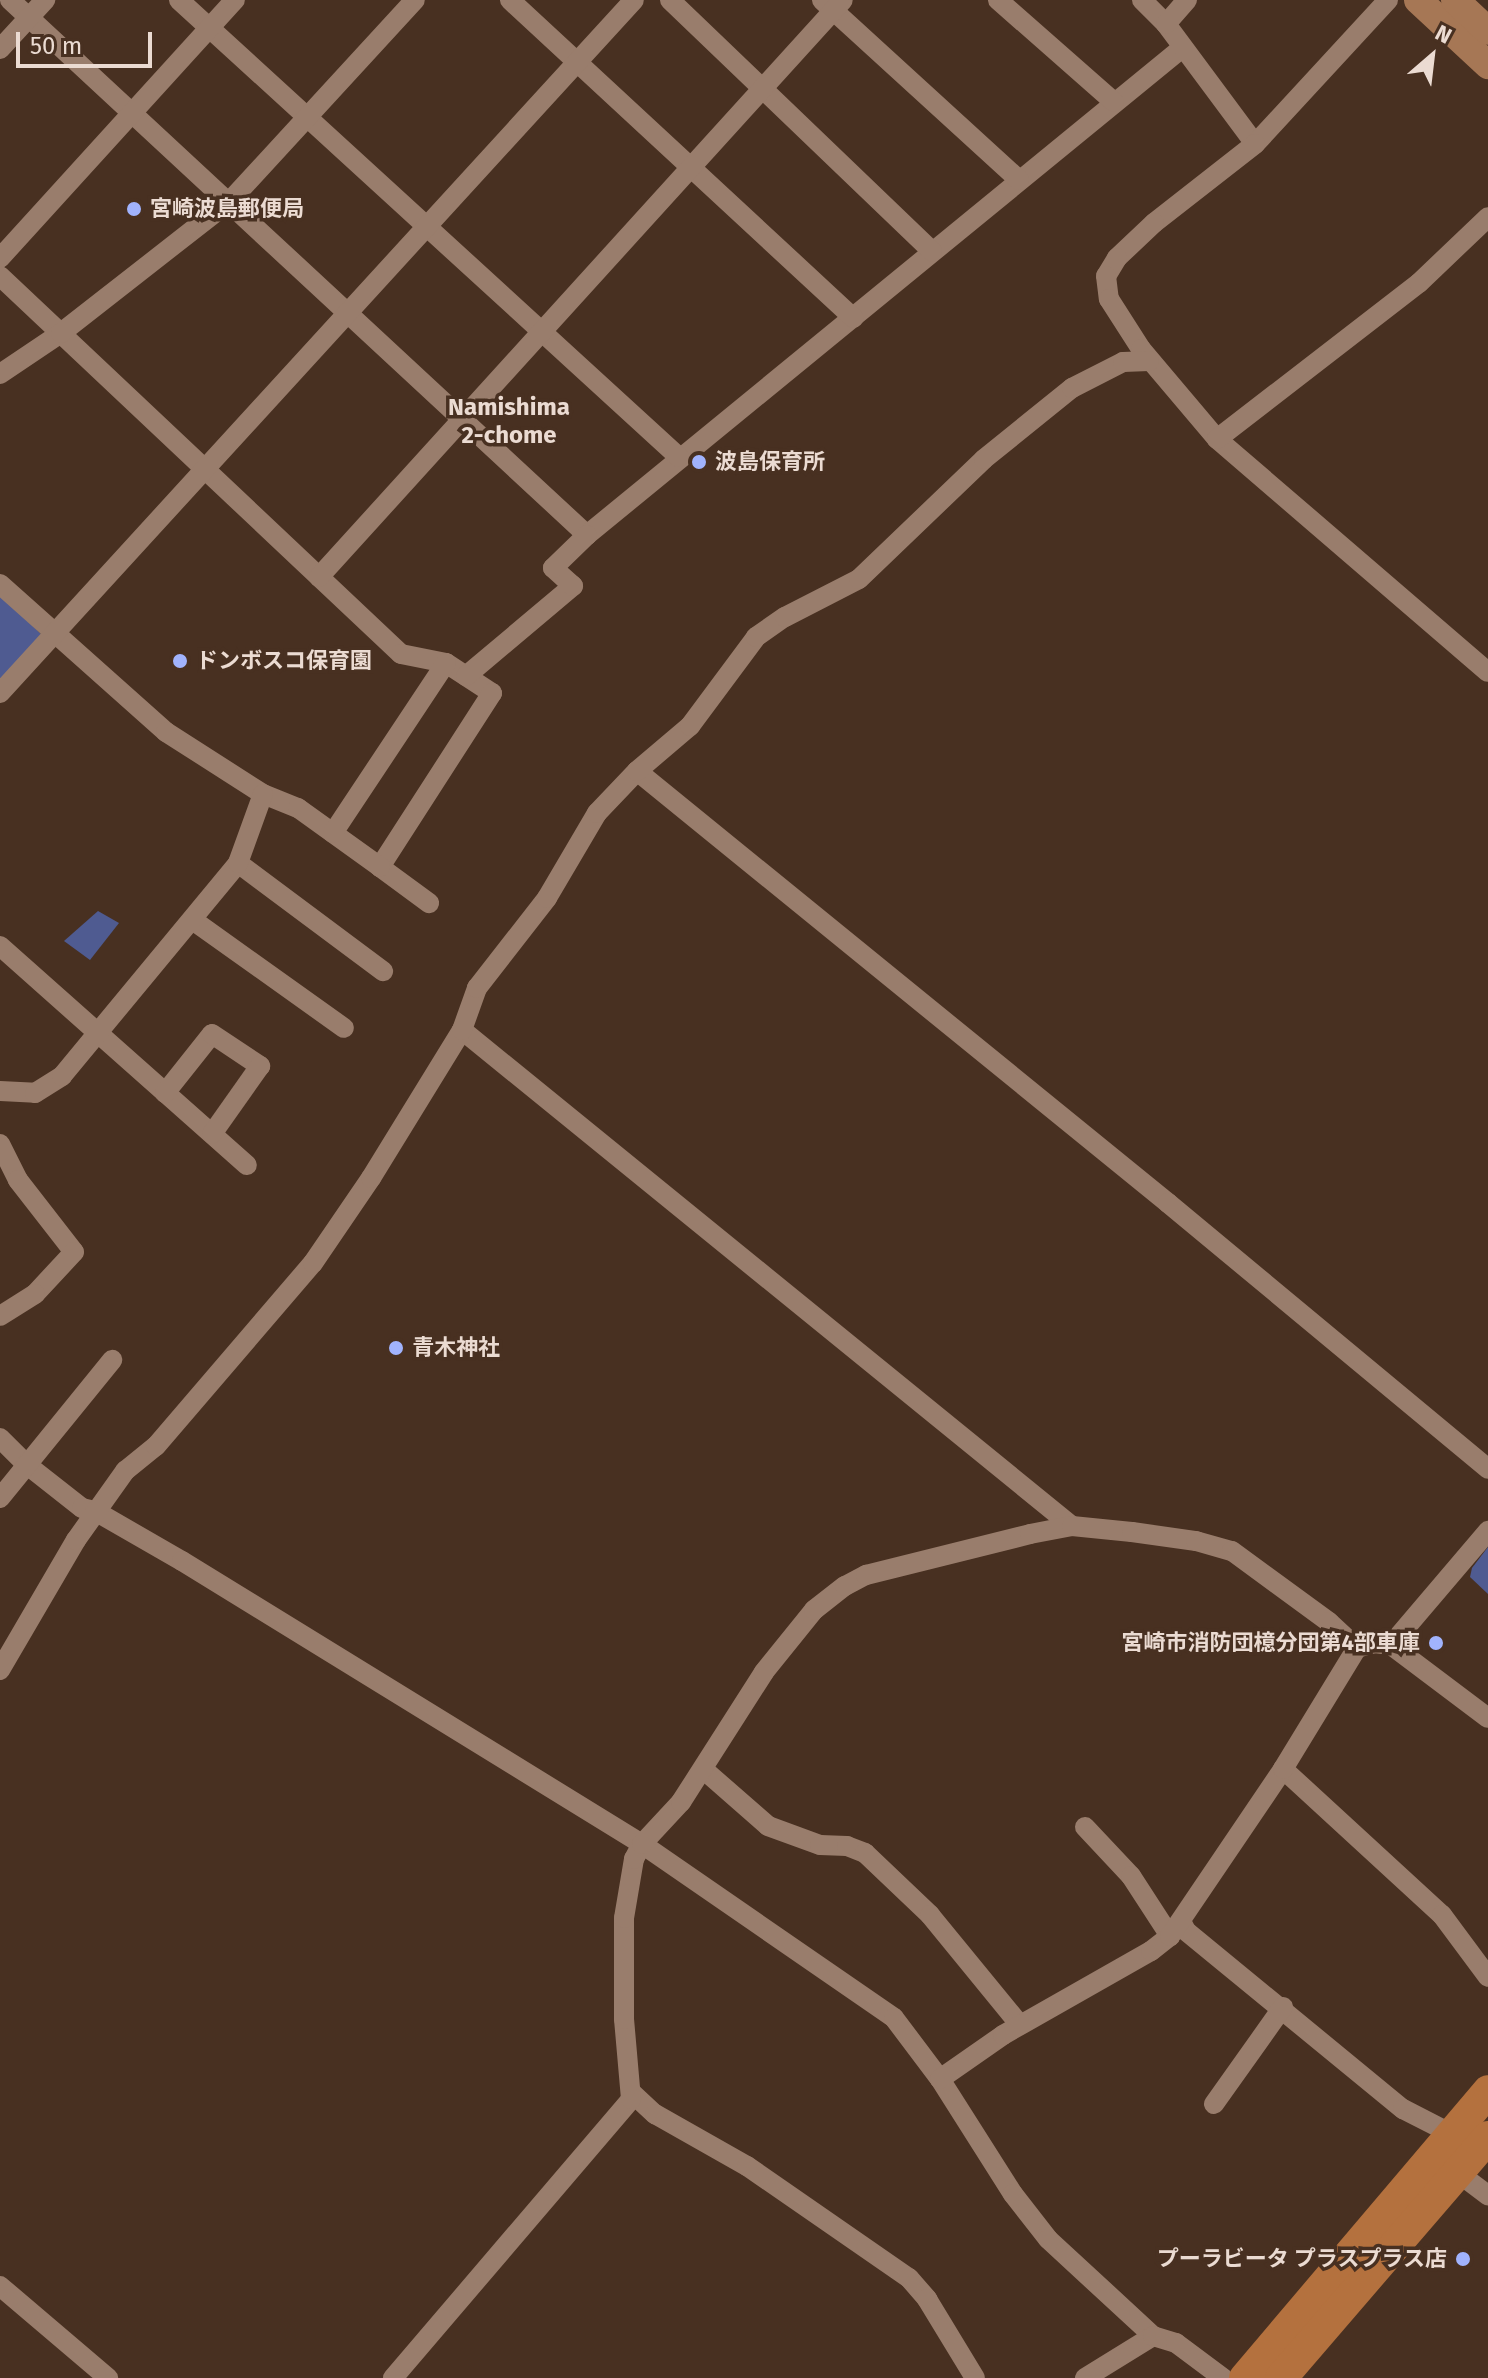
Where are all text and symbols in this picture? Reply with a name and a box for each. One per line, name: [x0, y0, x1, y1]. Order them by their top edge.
scale bar: [20, 16, 156, 66]
north arrow: [1392, 16, 1472, 96]
text: N: [1431, 19, 1456, 50]
text: 50 m: [30, 32, 82, 60]
place label: 宮崎波島郵便局: [150, 196, 304, 222]
marker: 宮崎波島郵便局: [125, 200, 143, 218]
district label: Namishima 2-chome: [448, 394, 570, 450]
place label: 波島保育所: [715, 449, 825, 475]
marker: 波島保育所: [690, 453, 708, 471]
place label: ドンボスコ保育園: [196, 648, 372, 674]
marker: ドンボスコ保育園: [171, 652, 189, 670]
place label: 青木神社: [412, 1335, 500, 1361]
marker: 青木神社: [387, 1339, 405, 1357]
place label: 宮崎市消防団檍分団第4部車庫: [1122, 1630, 1420, 1656]
marker: 宮崎市消防団檍分団第4部車庫: [1427, 1634, 1445, 1652]
place label: プーラビータ プラスプラス店: [1156, 2246, 1447, 2272]
marker: プーラビータ プラスプラス店: [1454, 2250, 1472, 2268]

